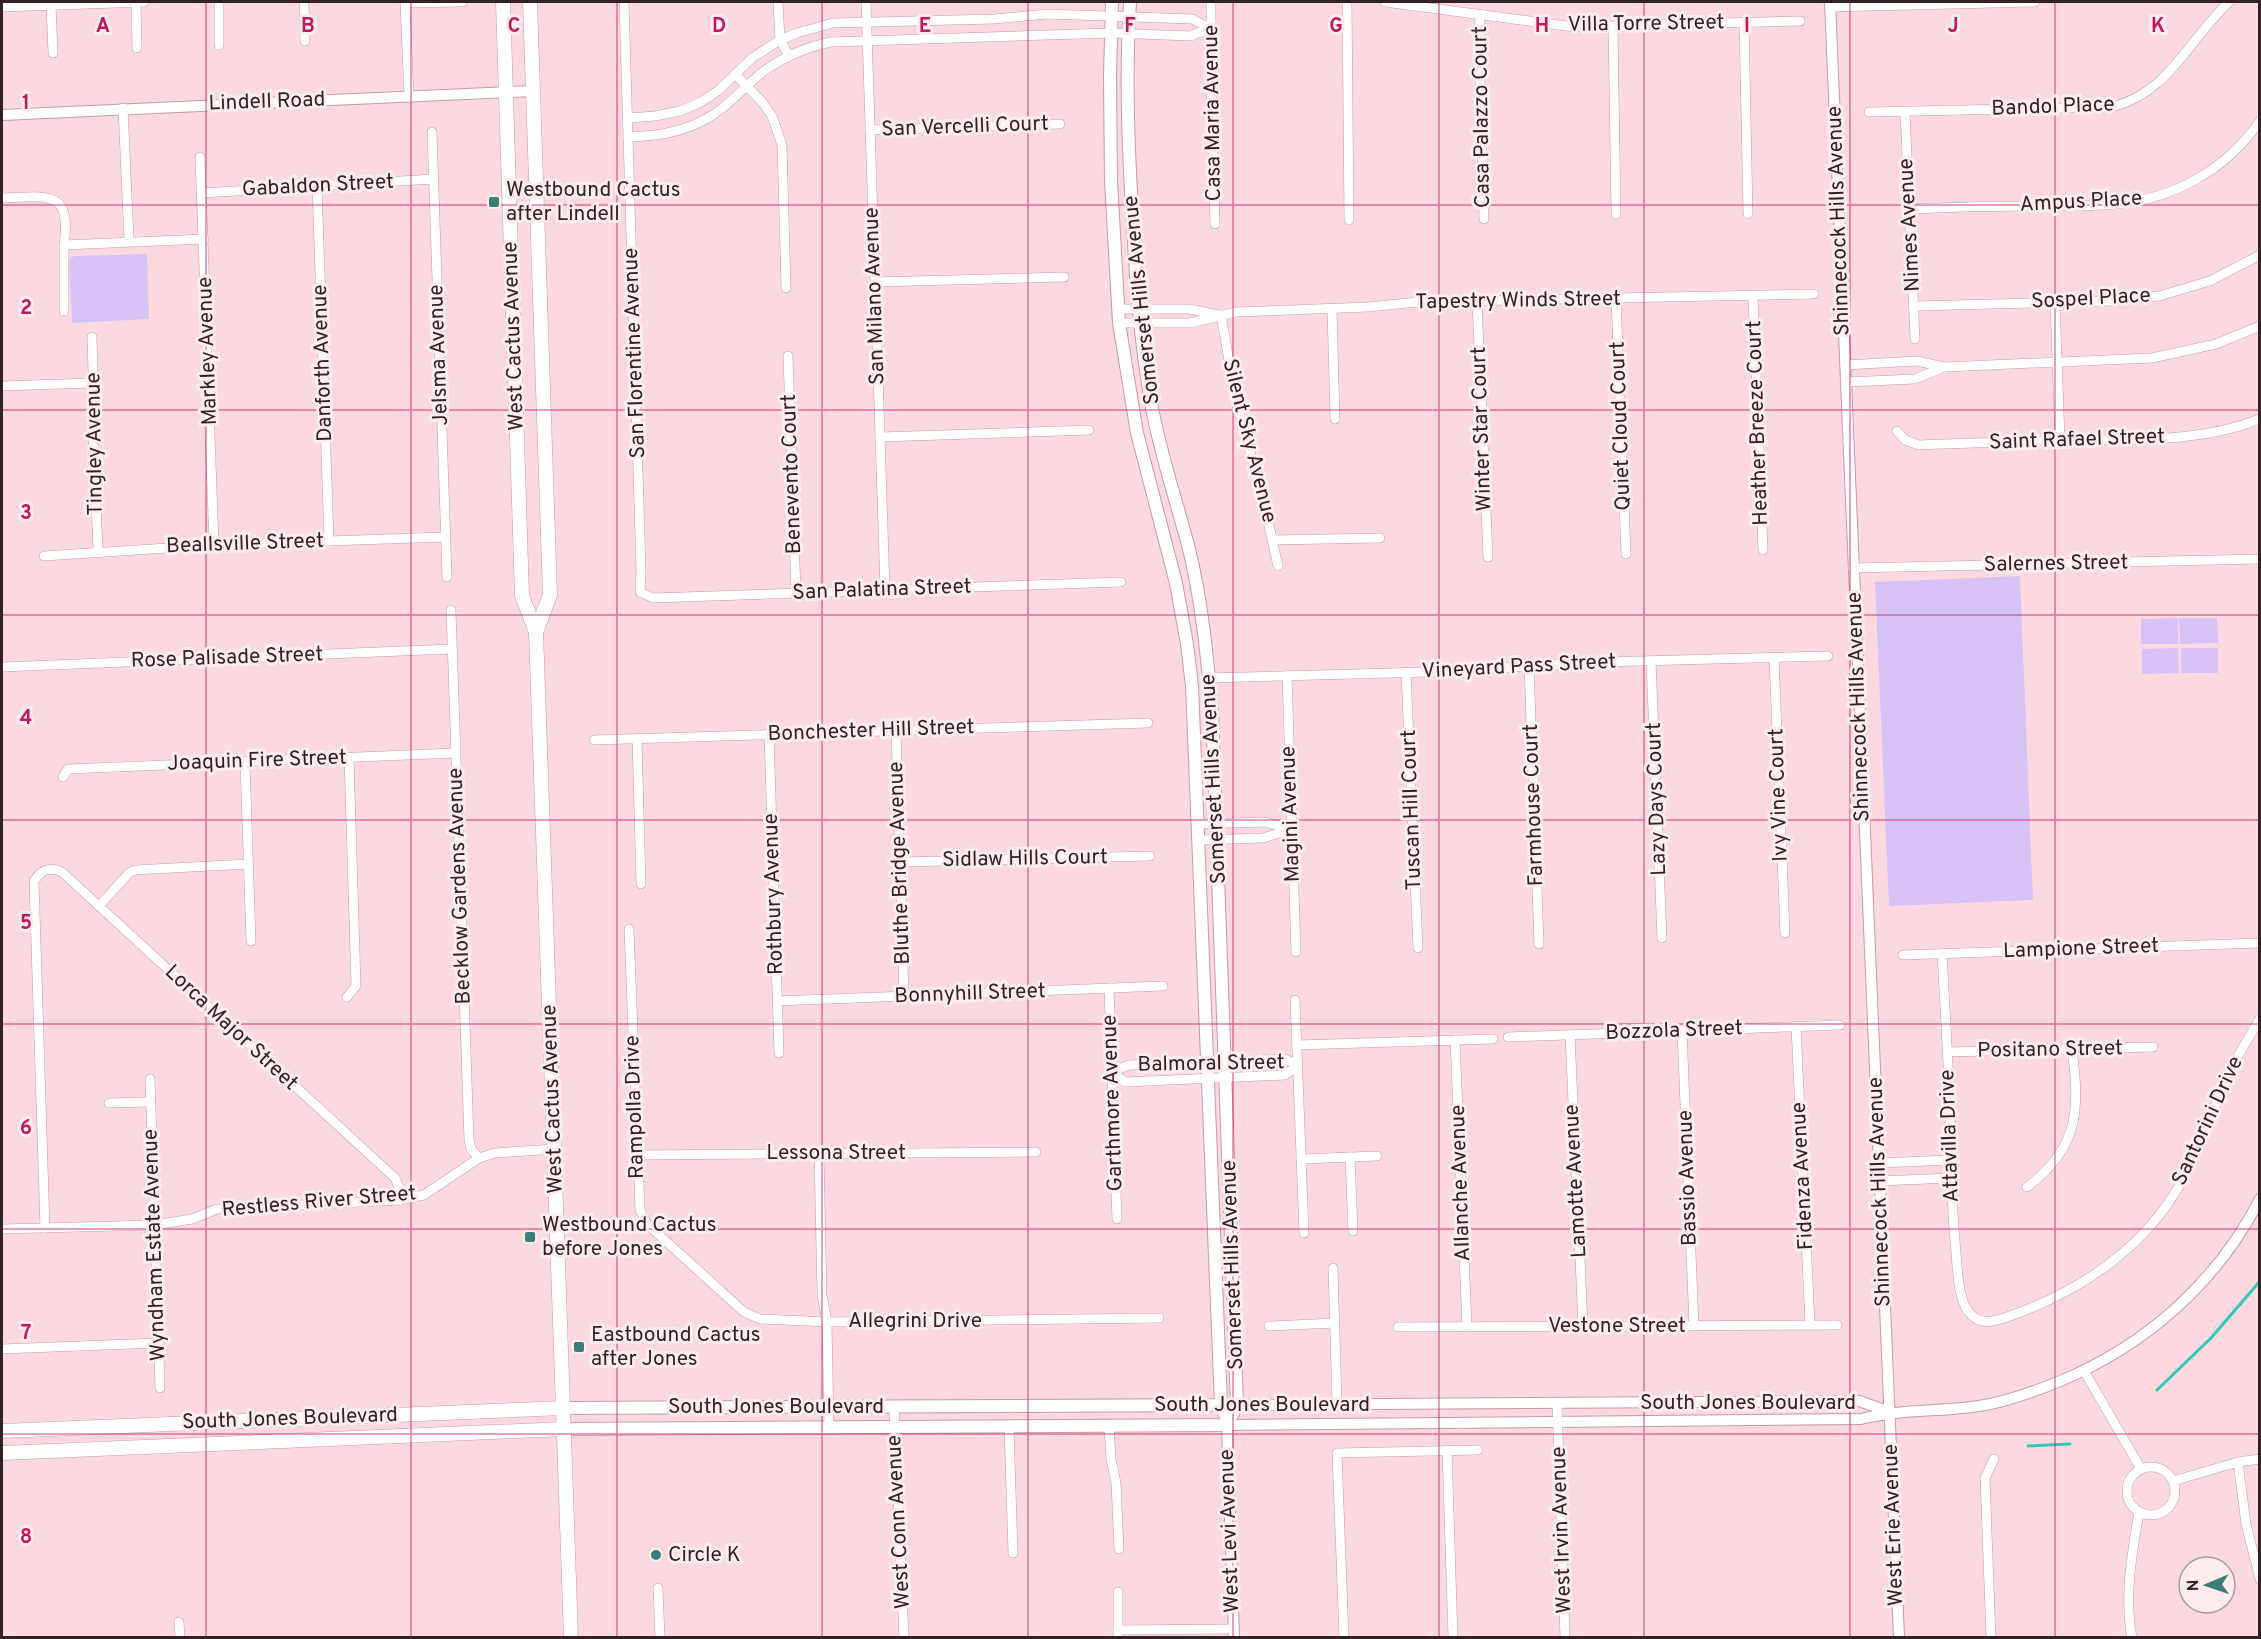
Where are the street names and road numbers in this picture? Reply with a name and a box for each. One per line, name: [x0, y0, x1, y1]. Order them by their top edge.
street label: Villa Torre Street: [1567, 9, 1725, 39]
street label: Casa Maria Avenue: [1198, 24, 1228, 202]
street label: Casa Palazzo Court: [1467, 26, 1497, 208]
street label: Lindell Road: [208, 86, 326, 118]
street label: Bandol Place: [1991, 91, 2115, 123]
street label: Shinnecock Hills Avenue: [1821, 106, 1857, 336]
street label: San Vercelli Court: [881, 111, 1049, 143]
street label: Nimes Avenue: [1893, 158, 1927, 292]
street label: Gabaldon Street: [241, 169, 395, 203]
street label: Ampus Place: [2019, 185, 2143, 219]
street label: Somerset Hills Avenue: [1118, 194, 1166, 406]
street label: San Milano Avenue: [858, 207, 892, 385]
street label: West Cactus Avenue: [497, 241, 531, 431]
street label: San Florentine Avenue: [618, 247, 652, 459]
street label: Markley Avenue: [192, 276, 224, 426]
street label: Sospel Place: [2031, 282, 2151, 316]
street label: Danforth Avenue: [307, 284, 339, 442]
street label: Jelsma Avenue: [423, 284, 455, 426]
street label: Tapestry Winds Street: [1415, 286, 1621, 316]
street label: Heather Breeze Court: [1741, 320, 1775, 526]
street label: Quiet Cloud Court: [1605, 341, 1637, 511]
street label: Winter Star Court: [1466, 346, 1498, 512]
street label: Silent Sky Avenue: [1216, 356, 1282, 526]
street label: Tingley Avenue: [80, 372, 110, 516]
street label: Benevento Court: [776, 393, 808, 555]
street label: Saint Rafael Street: [1989, 423, 2165, 457]
street label: Beallsville Street: [166, 528, 324, 560]
street label: Salernes Street: [1984, 549, 2128, 579]
street label: San Palatina Street: [792, 573, 972, 607]
street label: Shinnecock Hills Avenue: [1841, 592, 1877, 822]
street label: Rose Palisade Street: [130, 641, 324, 675]
street label: Vineyard Pass Street: [1421, 648, 1617, 686]
street label: Somerset Hills Avenue: [1195, 673, 1233, 885]
street label: Bonchester Hill Street: [767, 714, 975, 748]
street label: Lazy Days Court: [1641, 722, 1673, 876]
street label: Farmhouse Court: [1518, 723, 1550, 887]
street label: Ivy Vine Court: [1763, 728, 1795, 862]
street label: Tuscan Hill Court: [1396, 729, 1428, 891]
street label: Joaquin Fire Street: [167, 744, 347, 778]
street label: Magini Avenue: [1275, 745, 1307, 883]
street label: Bluthe Bridge Avenue: [883, 761, 917, 965]
street label: Becklow Gardens Avenue: [442, 767, 478, 1005]
street label: Rothbury Avenue: [758, 813, 790, 975]
street label: Sidlaw Hills Court: [942, 844, 1108, 874]
street label: Lampione Street: [2003, 933, 2159, 965]
street label: Lorca Major Street: [159, 959, 303, 1097]
street label: Bonnyhill Street: [894, 978, 1046, 1010]
street label: West Cactus Avenue: [536, 1004, 570, 1194]
street label: Garthmore Avenue: [1096, 1014, 1130, 1192]
street label: Bozzola Street: [1605, 1015, 1743, 1047]
street label: Rampolla Drive: [619, 1035, 651, 1179]
street label: Positano Street: [1977, 1035, 2123, 1065]
street label: Balmoral Street: [1137, 1049, 1285, 1079]
street label: Santorini Drive: [2166, 1052, 2250, 1190]
street label: Attavilla Drive: [1934, 1069, 1966, 1203]
street label: Shinnecock Hills Avenue: [1862, 1077, 1898, 1307]
street label: Fidenza Avenue: [1786, 1101, 1820, 1251]
street label: Allanche Avenue: [1445, 1104, 1477, 1262]
street label: Lamotte Avenue: [1558, 1104, 1594, 1258]
street label: Bassio Avenue: [1672, 1110, 1704, 1246]
street label: Wyndham Estate Avenue: [137, 1128, 173, 1362]
street label: Lessona Street: [766, 1140, 906, 1167]
street label: Somerset Hills Avenue: [1216, 1160, 1250, 1370]
street label: Restless River Street: [221, 1180, 417, 1224]
street label: Allegrini Drive: [848, 1308, 982, 1335]
street label: Vestone Street: [1548, 1313, 1686, 1340]
street label: South Jones Boulevard: [1640, 1390, 1856, 1417]
street label: South Jones Boulevard: [1154, 1392, 1370, 1419]
street label: South Jones Boulevard: [668, 1394, 884, 1421]
street label: South Jones Boulevard: [182, 1402, 398, 1436]
street label: West Conn Avenue: [881, 1434, 917, 1610]
street label: West Erie Avenue: [1878, 1443, 1910, 1607]
street label: West Irvin Avenue: [1546, 1446, 1578, 1614]
street label: West Levi Avenue: [1214, 1449, 1246, 1613]

